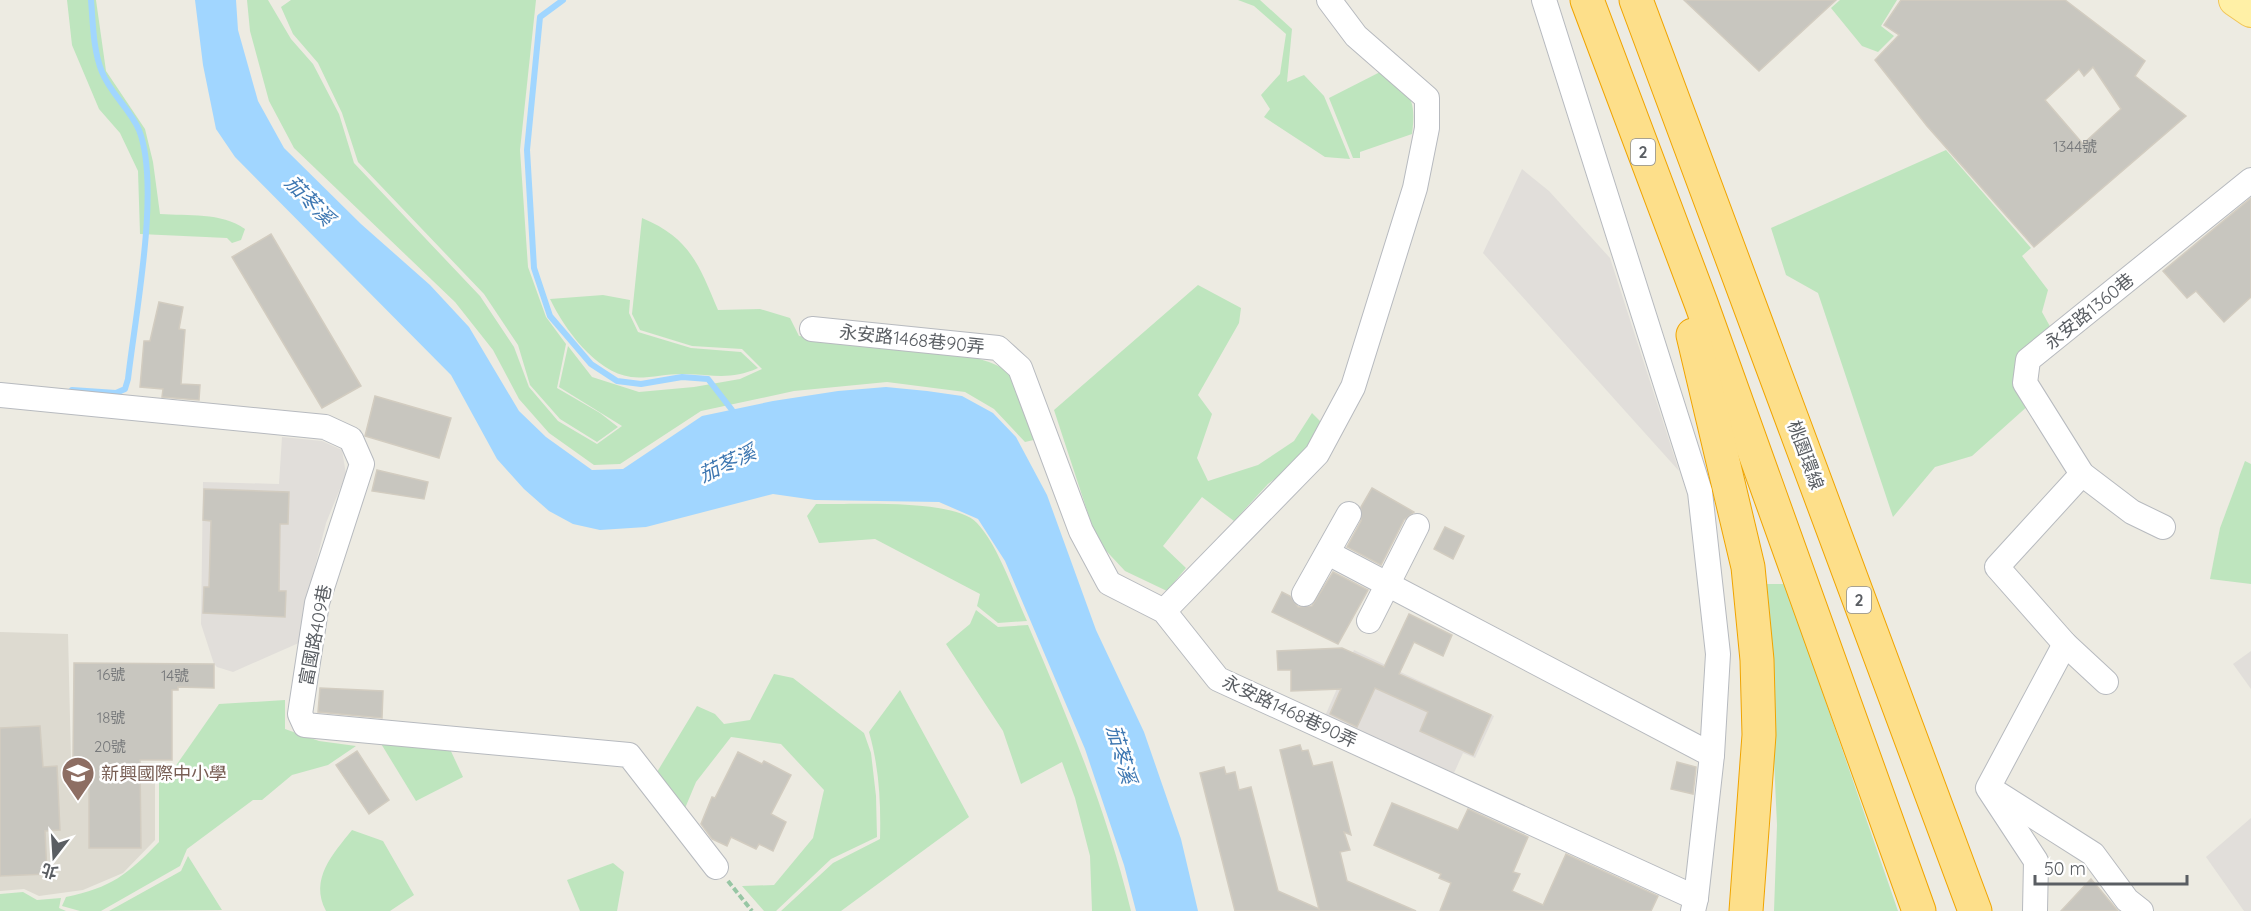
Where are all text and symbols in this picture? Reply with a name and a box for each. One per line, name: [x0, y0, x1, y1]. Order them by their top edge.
house number: 1344號: [2053, 137, 2097, 156]
road number: 2: [1631, 139, 1655, 165]
water label: 茄苳溪: [280, 170, 342, 232]
street label: 永安路1360巷: [2040, 268, 2138, 354]
street label: 永安路1468巷90弄: [838, 320, 986, 358]
street label: 桃園環線: [1783, 417, 1829, 493]
water label: 茄苳溪: [695, 438, 762, 487]
street label: 富國路409巷: [294, 583, 336, 687]
road number: 2: [1847, 587, 1871, 613]
house number: 16號: [97, 665, 125, 684]
house number: 14號: [161, 666, 189, 685]
street label: 永安路1468巷90弄: [1219, 670, 1361, 752]
house number: 18號: [97, 708, 125, 727]
water label: 茄苳溪: [1102, 722, 1143, 789]
house number: 20號: [94, 737, 126, 756]
school or university icon: 新興國際中小學: [60, 755, 96, 802]
place label: 新興國際中小學: [101, 762, 227, 785]
north arrow: [24, 827, 84, 887]
scale bar: [2035, 848, 2186, 886]
text: 50 m: [2044, 857, 2086, 880]
text: 北: [39, 859, 60, 883]

